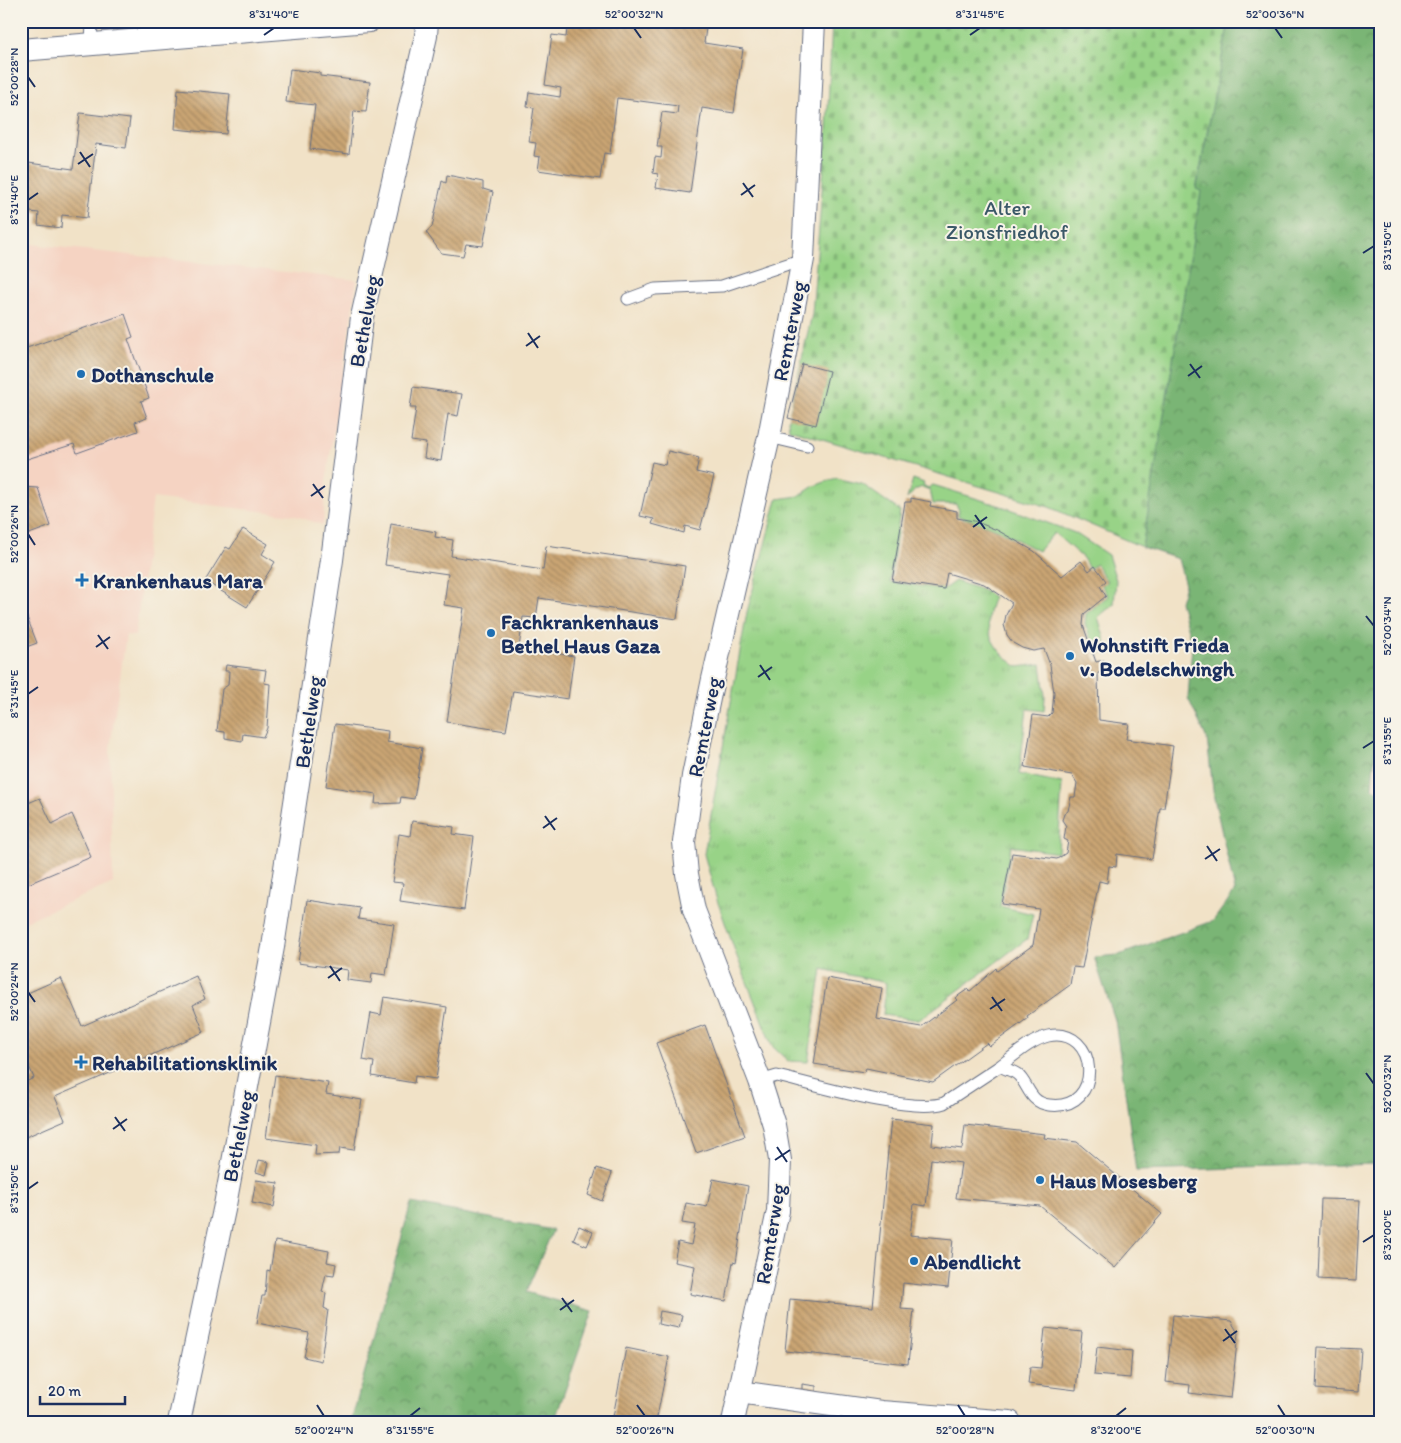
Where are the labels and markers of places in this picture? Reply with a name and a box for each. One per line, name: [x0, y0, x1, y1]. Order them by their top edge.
place label: Dothanschule: [91, 362, 214, 387]
marker: Dothanschule: [75, 368, 87, 380]
place label: Krankenhaus Mara: [93, 568, 264, 593]
marker: Krankenhaus Mara: [75, 573, 89, 587]
place label: Fachkrankenhaus Bethel Haus Gaza: [501, 609, 661, 658]
marker: Fachkrankenhaus Bethel Haus Gaza: [485, 627, 497, 639]
place label: Wohnstift Frieda v. Bodelschwingh: [1080, 632, 1235, 682]
marker: Wohnstift Frieda v. Bodelschwingh: [1064, 650, 1076, 662]
place label: Rehabilitationsklinik: [92, 1050, 277, 1075]
marker: Rehabilitationsklinik: [74, 1055, 88, 1069]
place label: Haus Mosesberg: [1050, 1168, 1198, 1194]
marker: Haus Mosesberg: [1034, 1174, 1046, 1186]
place label: Abendlicht: [923, 1249, 1021, 1274]
marker: Abendlicht: [908, 1255, 920, 1267]

